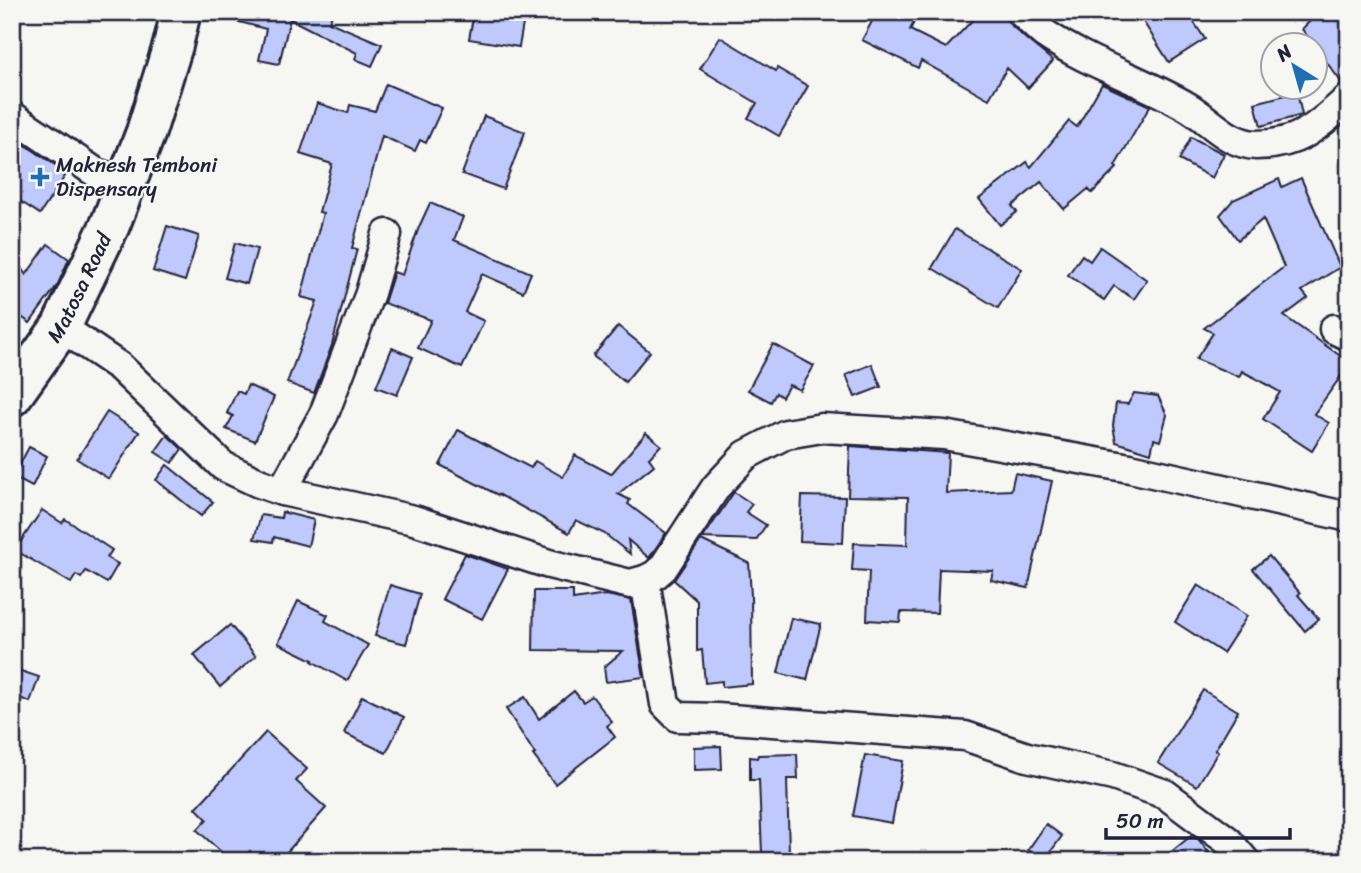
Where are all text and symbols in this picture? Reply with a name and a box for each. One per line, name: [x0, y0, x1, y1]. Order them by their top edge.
north arrow: [1260, 32, 1330, 102]
text: N: [1268, 35, 1300, 71]
place label: Maknesh Temboni Dispensary: [56, 146, 218, 208]
marker: Maknesh Temboni Dispensary: [30, 167, 50, 187]
street label: Matosa Road: [36, 225, 123, 351]
scale bar: [1106, 796, 1289, 840]
text: 50 m: [1116, 802, 1164, 840]

